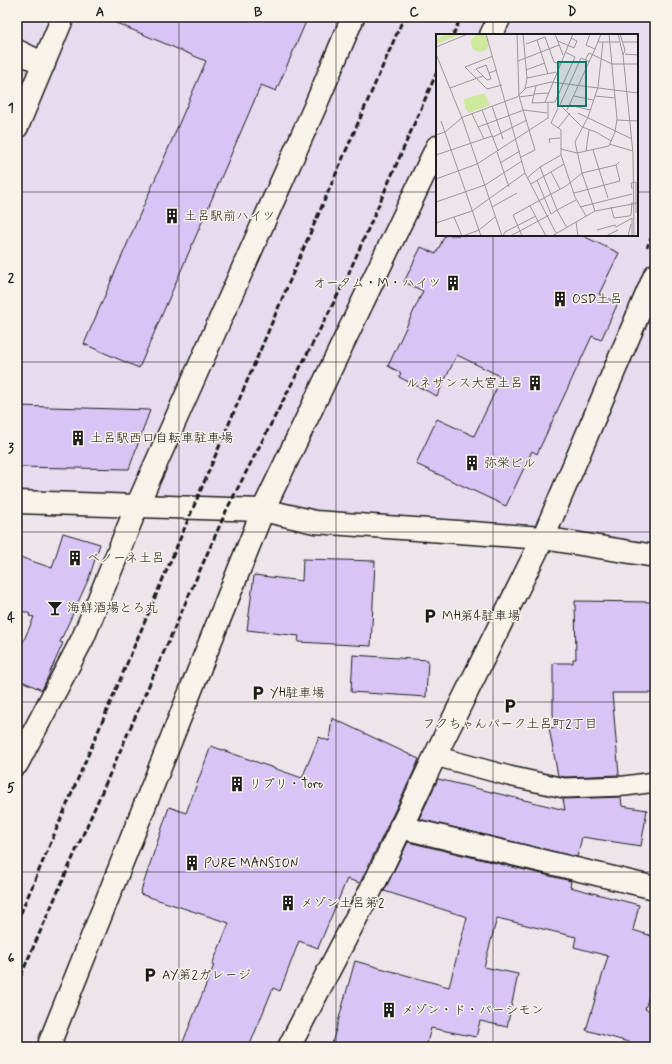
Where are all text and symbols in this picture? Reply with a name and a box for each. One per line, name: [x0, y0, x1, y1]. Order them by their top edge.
text: A: [96, 4, 104, 21]
text: B: [254, 4, 263, 21]
text: C: [409, 4, 419, 21]
text: D: [568, 4, 577, 21]
inset map: [436, 34, 638, 236]
text: 1: [8, 100, 14, 117]
building icon: 土呂駅前ハイツ: [163, 207, 181, 225]
place label: 土呂駅前ハイツ: [184, 208, 275, 225]
text: 2: [8, 270, 15, 287]
building icon: オータム・M・ハイツ: [444, 274, 462, 292]
place label: オータム・M・ハイツ: [313, 275, 441, 292]
building icon: OSD土呂: [551, 290, 569, 308]
place label: OSD土呂: [572, 291, 622, 308]
building icon: ルネサンス大宮土呂: [526, 374, 544, 392]
place label: ルネサンス大宮土呂: [406, 375, 523, 392]
building icon: 土呂駅西口自転車駐車場: [69, 429, 87, 447]
place label: 土呂駅西口自転車駐車場: [90, 430, 233, 447]
text: 3: [8, 440, 14, 457]
building icon: 弥栄ビル: [463, 454, 481, 472]
place label: 弥栄ビル: [484, 455, 536, 472]
building icon: ベノーネ土呂: [66, 549, 84, 567]
place label: ベノーネ土呂: [87, 550, 164, 567]
bar icon: 海鮮酒場とろ丸: [46, 599, 64, 617]
place label: 海鮮酒場とろ丸: [67, 600, 158, 617]
parking icon: MH第4駐車場: [421, 607, 439, 625]
place label: MH第4駐車場: [442, 608, 520, 625]
text: 4: [7, 610, 15, 627]
parking icon: YH駐車場: [249, 684, 267, 702]
place label: YH駐車場: [270, 685, 325, 702]
parking icon: フクちゃんパーク土呂町2丁目: [501, 697, 519, 715]
place label: フクちゃんパーク土呂町2丁目: [422, 716, 598, 733]
building icon: リブリ・Toro: [228, 775, 246, 793]
place label: リブリ・Toro: [249, 776, 323, 793]
text: 5: [7, 780, 15, 797]
building icon: PURE MANSION: [183, 854, 201, 872]
place label: PURE MANSION: [204, 855, 299, 872]
building icon: メゾン土呂第2: [279, 894, 297, 912]
place label: メゾン土呂第2: [300, 895, 385, 912]
text: 6: [8, 950, 15, 967]
parking icon: AY第2ガレージ: [141, 966, 159, 984]
place label: AY第2ガレージ: [162, 967, 251, 984]
building icon: メゾン・ド・パーシモン: [380, 1001, 398, 1019]
place label: メゾン・ド・パーシモン: [401, 1002, 544, 1019]

